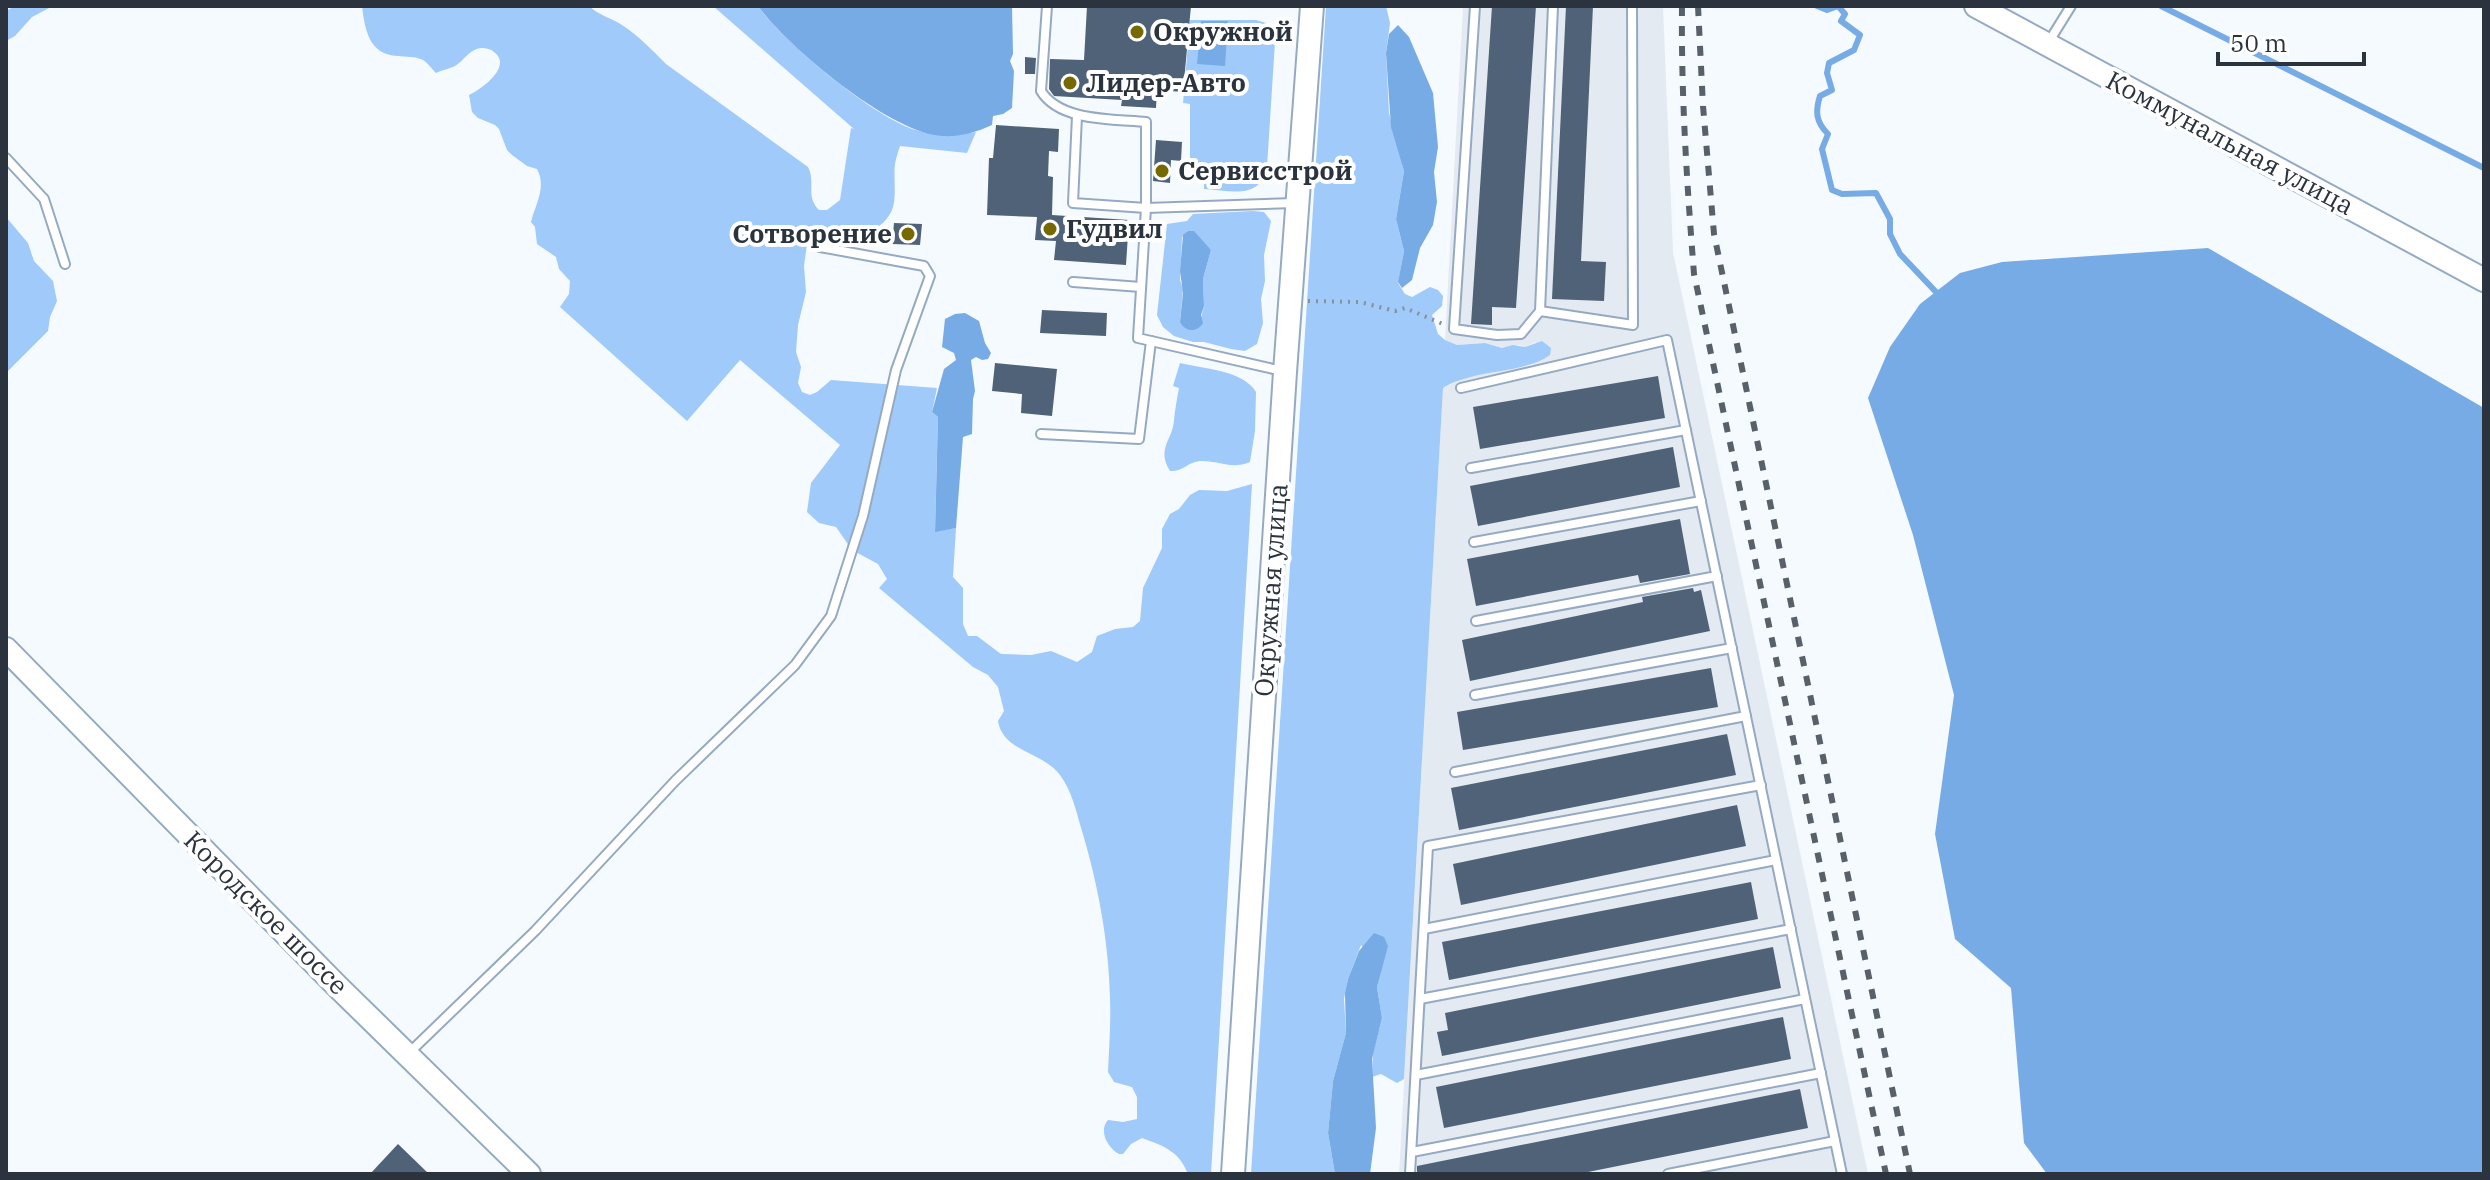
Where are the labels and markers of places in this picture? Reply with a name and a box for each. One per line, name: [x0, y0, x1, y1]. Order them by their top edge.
place label: Окружной: [1153, 14, 1293, 48]
marker: Окружной: [1128, 23, 1146, 41]
place label: Лидер-Авто: [1086, 65, 1246, 99]
marker: Лидер-Авто: [1061, 74, 1079, 92]
place label: Сервисстрой: [1178, 153, 1353, 187]
marker: Сервисстрой: [1153, 162, 1171, 180]
place label: Гудвил: [1066, 211, 1163, 245]
place label: Сотворение: [732, 216, 892, 250]
marker: Гудвил: [1041, 220, 1059, 238]
marker: Сотворение: [899, 225, 917, 243]

